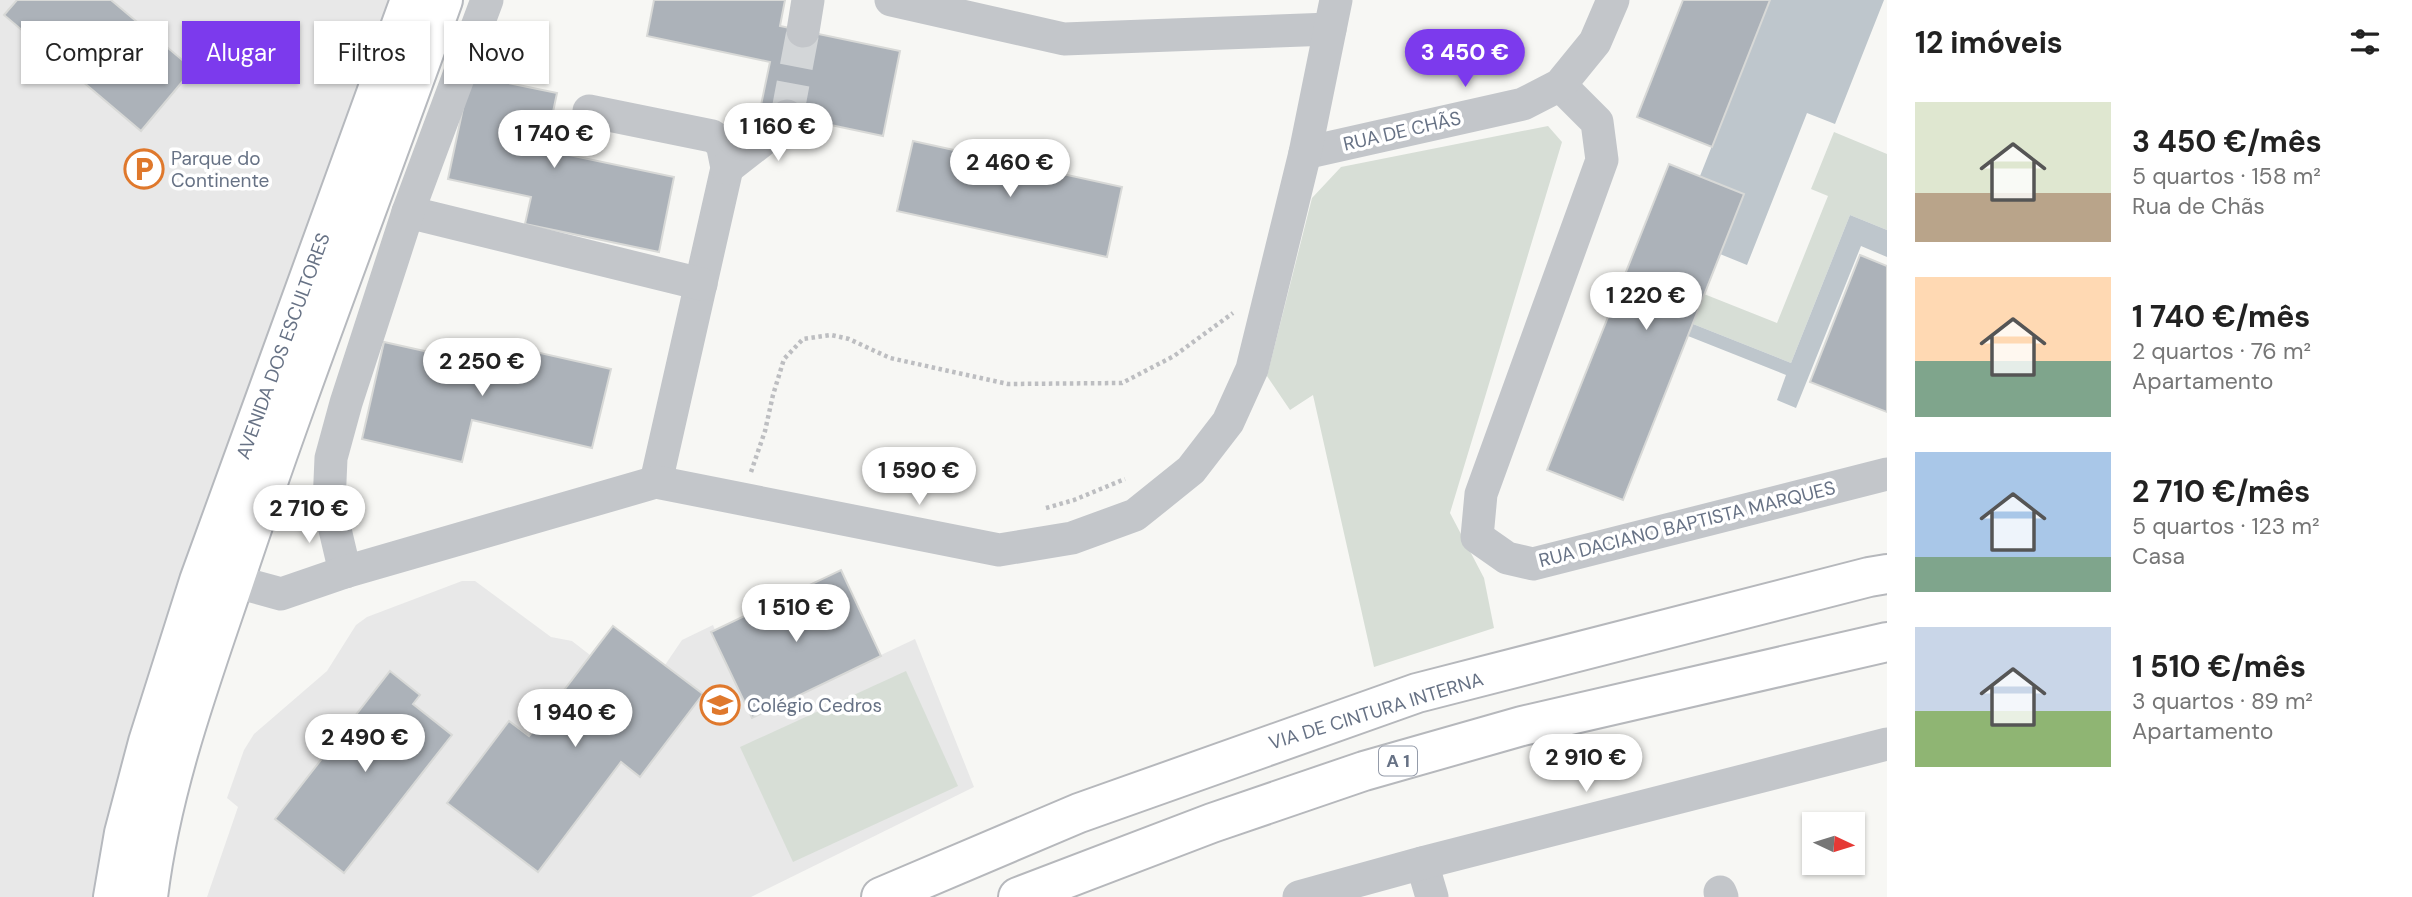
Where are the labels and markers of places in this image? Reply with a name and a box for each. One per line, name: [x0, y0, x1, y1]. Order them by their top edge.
pin: 3 450 €: [1400, 29, 1530, 89]
pin: 1 160 €: [713, 104, 843, 163]
pin: 1 740 €: [489, 110, 619, 170]
pin: 2 460 €: [945, 140, 1075, 199]
place label: Parque do Continente: [171, 146, 269, 193]
parking icon: Parque do Continente: [123, 148, 165, 190]
pin: 1 220 €: [1581, 272, 1711, 332]
pin: 2 250 €: [417, 338, 547, 398]
pin: 1 590 €: [854, 448, 984, 507]
pin: 2 710 €: [244, 486, 374, 545]
pin: 1 510 €: [731, 584, 861, 644]
school or university icon: Colégio Cedros: [699, 684, 741, 726]
pin: 1 940 €: [510, 690, 640, 749]
place label: Colégio Cedros: [747, 693, 882, 718]
pin: 2 490 €: [300, 714, 430, 774]
pin: 2 910 €: [1521, 734, 1651, 794]

